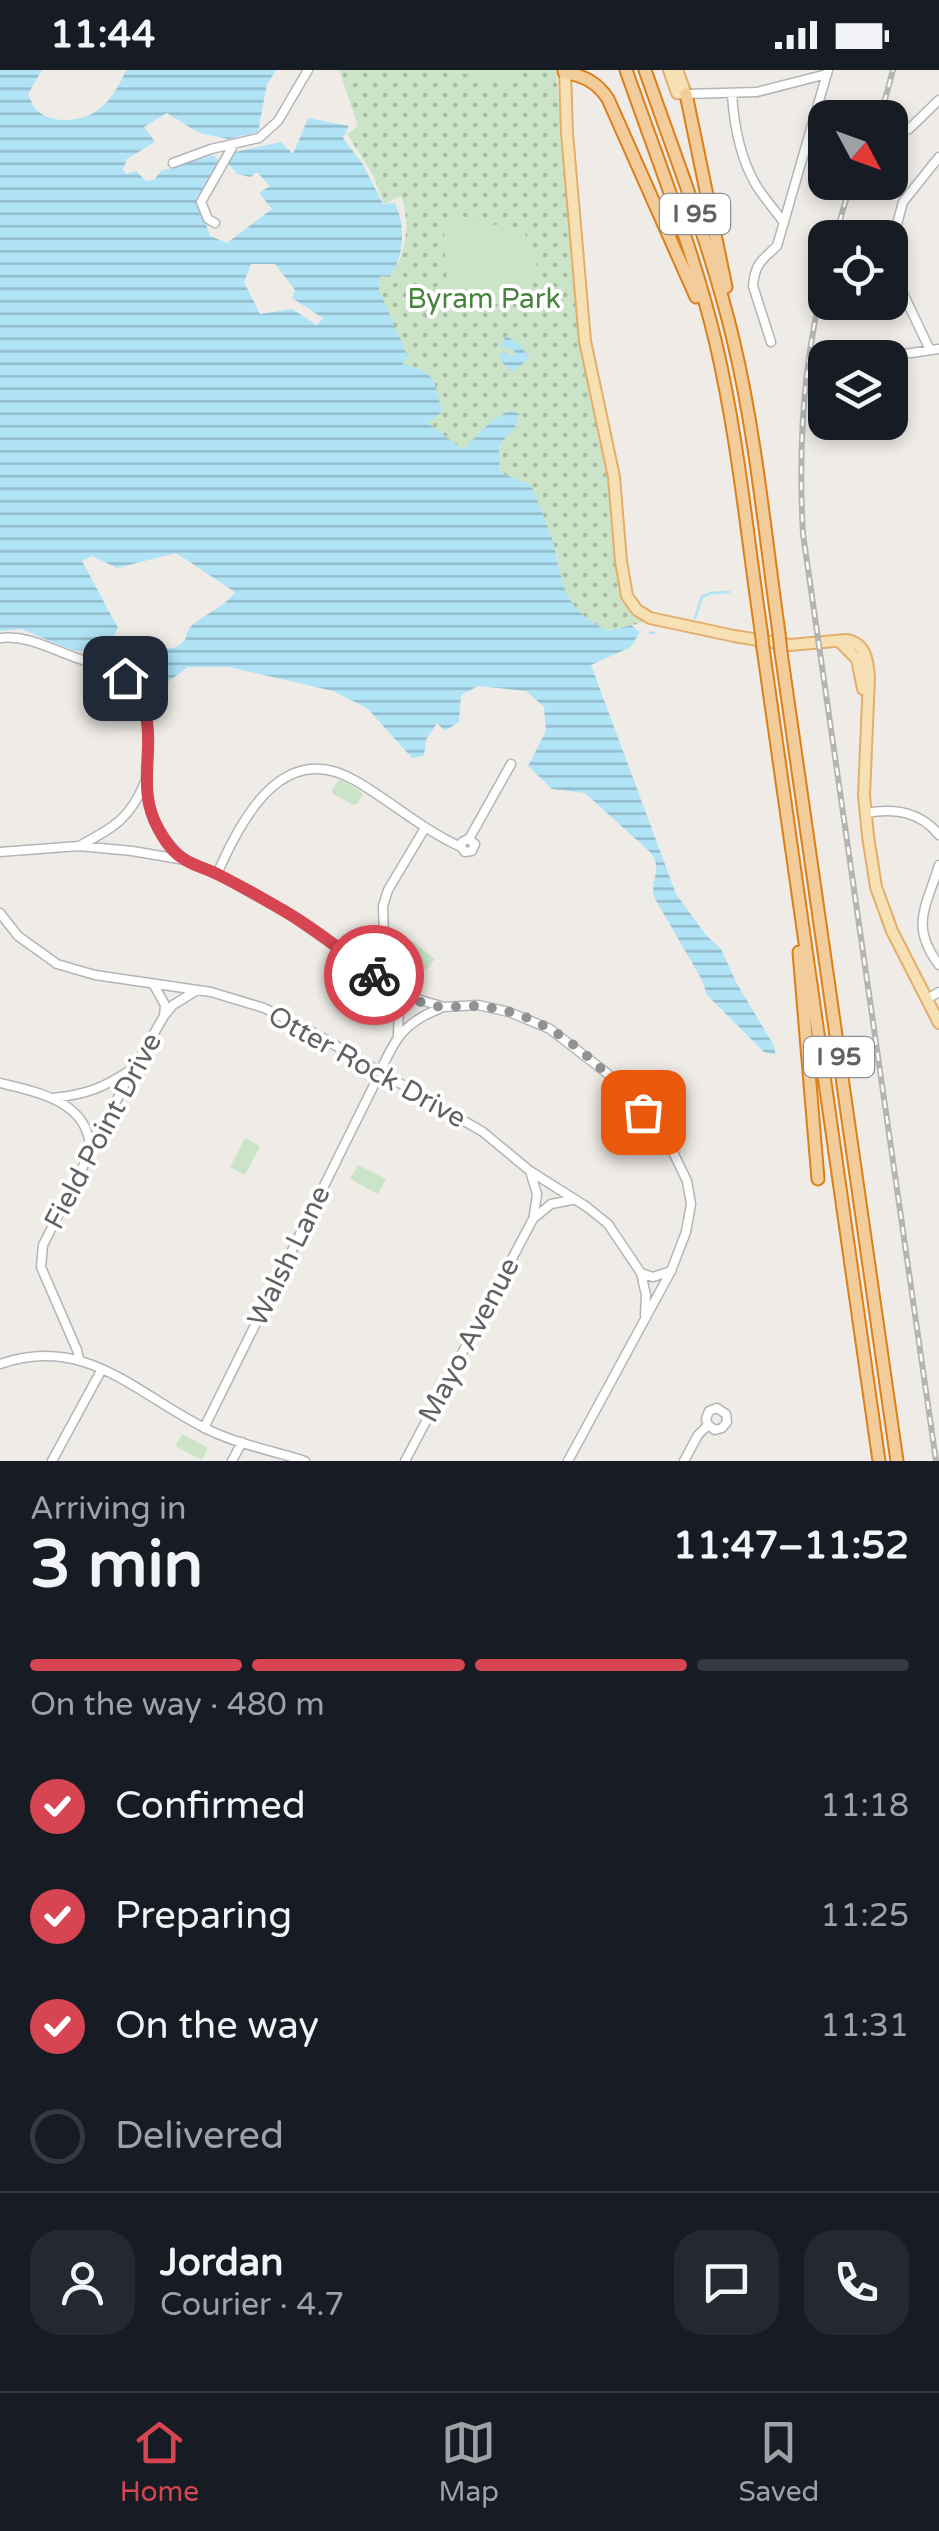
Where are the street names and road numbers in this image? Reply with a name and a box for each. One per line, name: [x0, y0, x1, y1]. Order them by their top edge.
road number: I 95: [660, 194, 730, 234]
street label: Otter Rock Drive: [262, 999, 472, 1135]
street label: Field Point Drive: [37, 1027, 169, 1235]
road number: I 95: [804, 1037, 874, 1077]
street label: Walsh Lane: [240, 1180, 338, 1332]
street label: Mayo Avenue: [411, 1252, 527, 1428]

